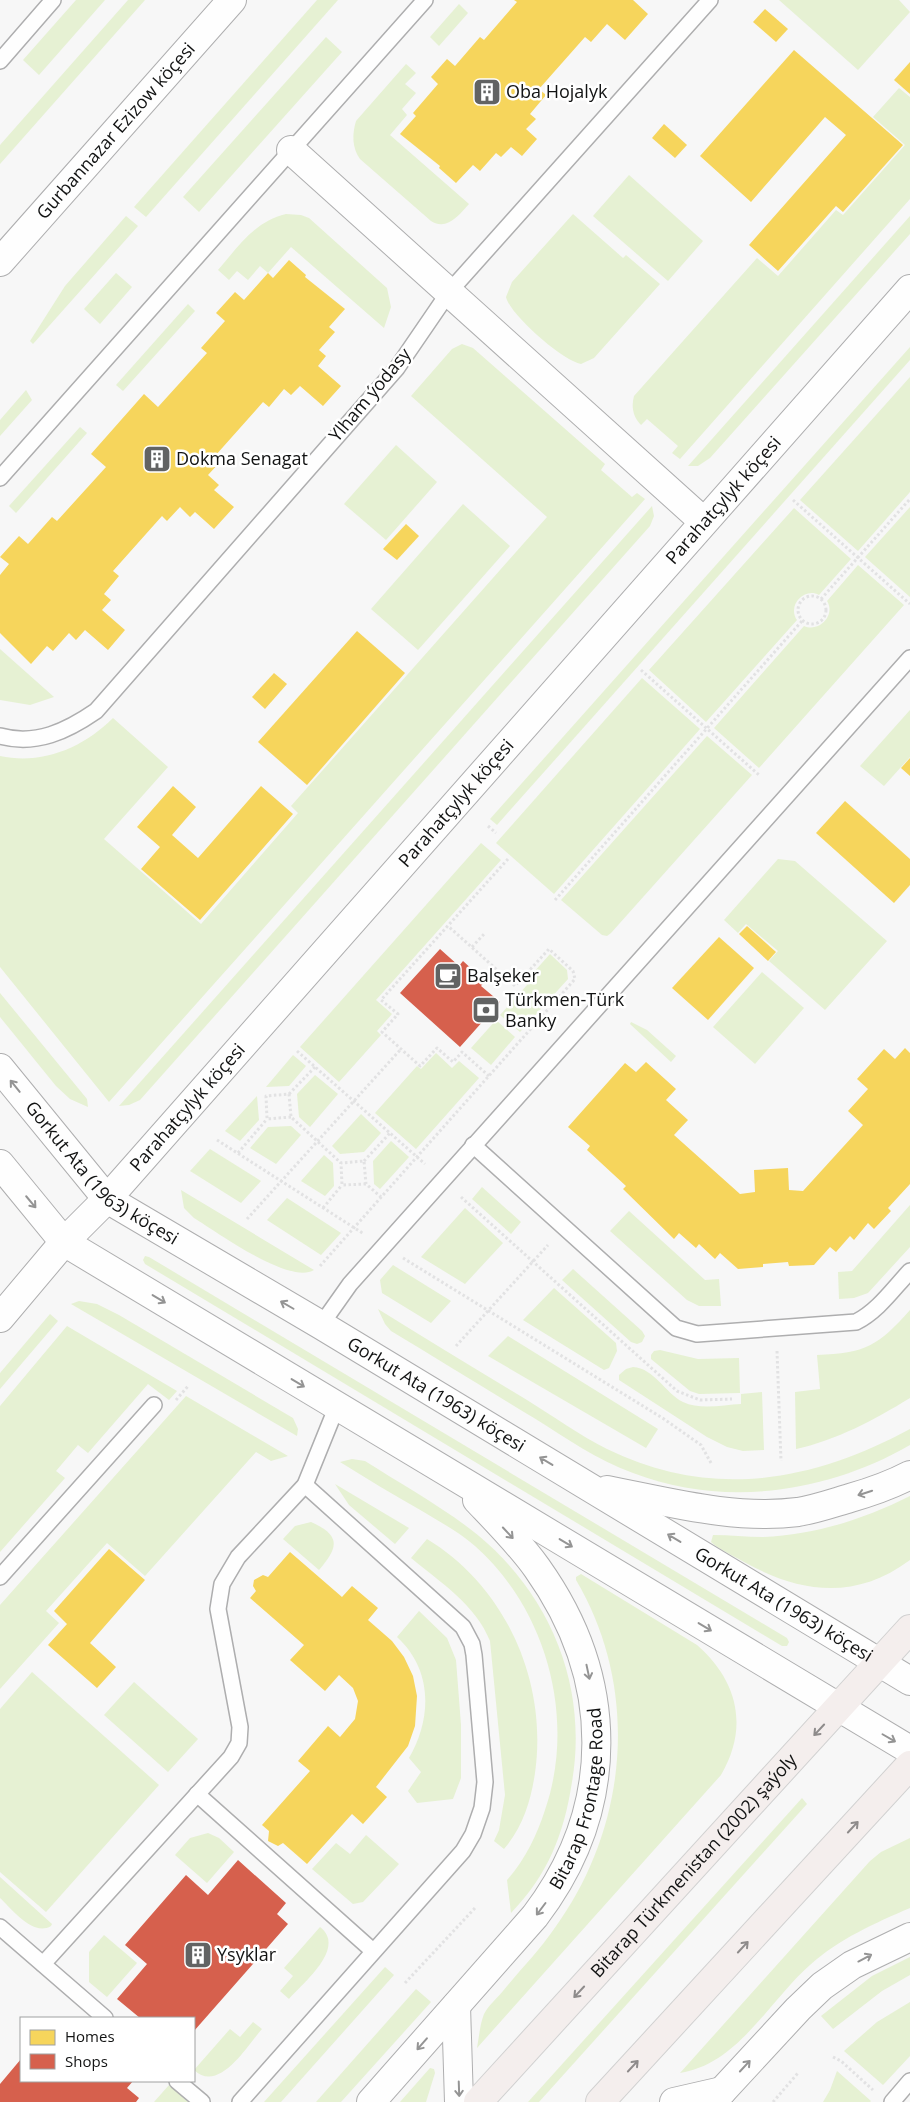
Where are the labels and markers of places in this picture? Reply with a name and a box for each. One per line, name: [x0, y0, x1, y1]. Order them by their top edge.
building icon: Oba Hojalyk: [472, 77, 502, 107]
place label: Oba Hojalyk: [506, 79, 608, 103]
building icon: Dokma Senagat: [142, 444, 172, 474]
place label: Dokma Senagat: [176, 446, 308, 470]
cafe icon: Balşeker: [433, 961, 463, 991]
place label: Balşeker: [467, 963, 539, 987]
place label: Türkmen-Türk Banky: [505, 987, 625, 1032]
bank icon: Türkmen-Türk Banky: [471, 995, 501, 1025]
building icon: Ysyklar: [183, 1940, 213, 1970]
place label: Ysyklar: [217, 1942, 277, 1966]

